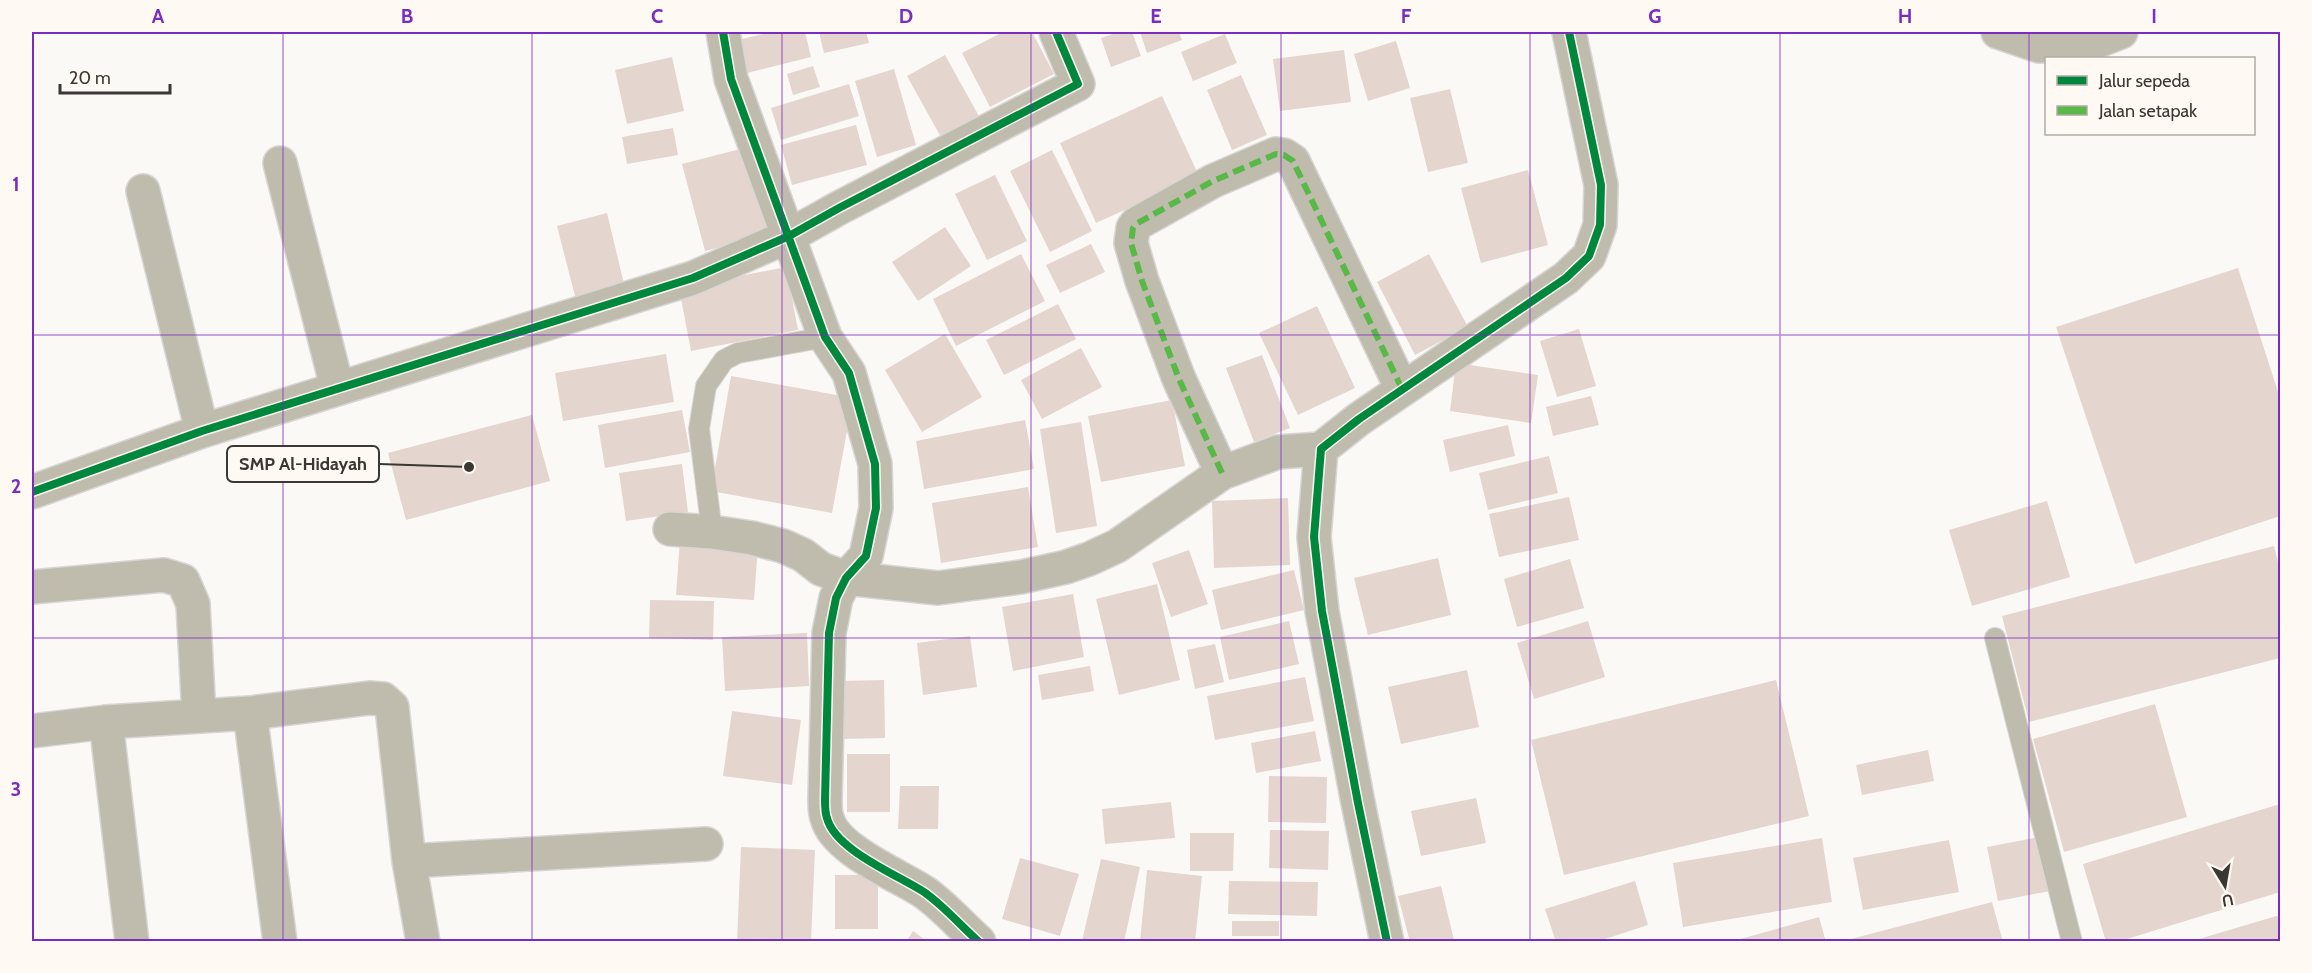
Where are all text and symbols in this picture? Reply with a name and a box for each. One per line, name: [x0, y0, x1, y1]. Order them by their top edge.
text: A: [152, 4, 165, 28]
text: B: [401, 4, 413, 28]
text: C: [651, 4, 663, 28]
text: D: [899, 4, 913, 28]
text: E: [1150, 4, 1162, 28]
text: F: [1401, 4, 1412, 28]
text: G: [1648, 4, 1662, 28]
text: H: [1898, 4, 1912, 28]
text: I: [2151, 4, 2157, 28]
scale bar: [60, 57, 170, 95]
legend: [2045, 57, 2255, 135]
text: 20 m: [69, 67, 111, 89]
text: Jalur sepeda: [2098, 70, 2190, 92]
text: Jalan setapak: [2098, 100, 2198, 122]
text: 1: [12, 172, 20, 196]
callout: SMP Al-Hidayah: [227, 446, 379, 482]
text: SMP Al-Hidayah: [239, 453, 367, 475]
text: 2: [11, 474, 21, 498]
text: 3: [11, 777, 21, 801]
north arrow: [2195, 856, 2255, 916]
text: U: [2220, 890, 2235, 911]

